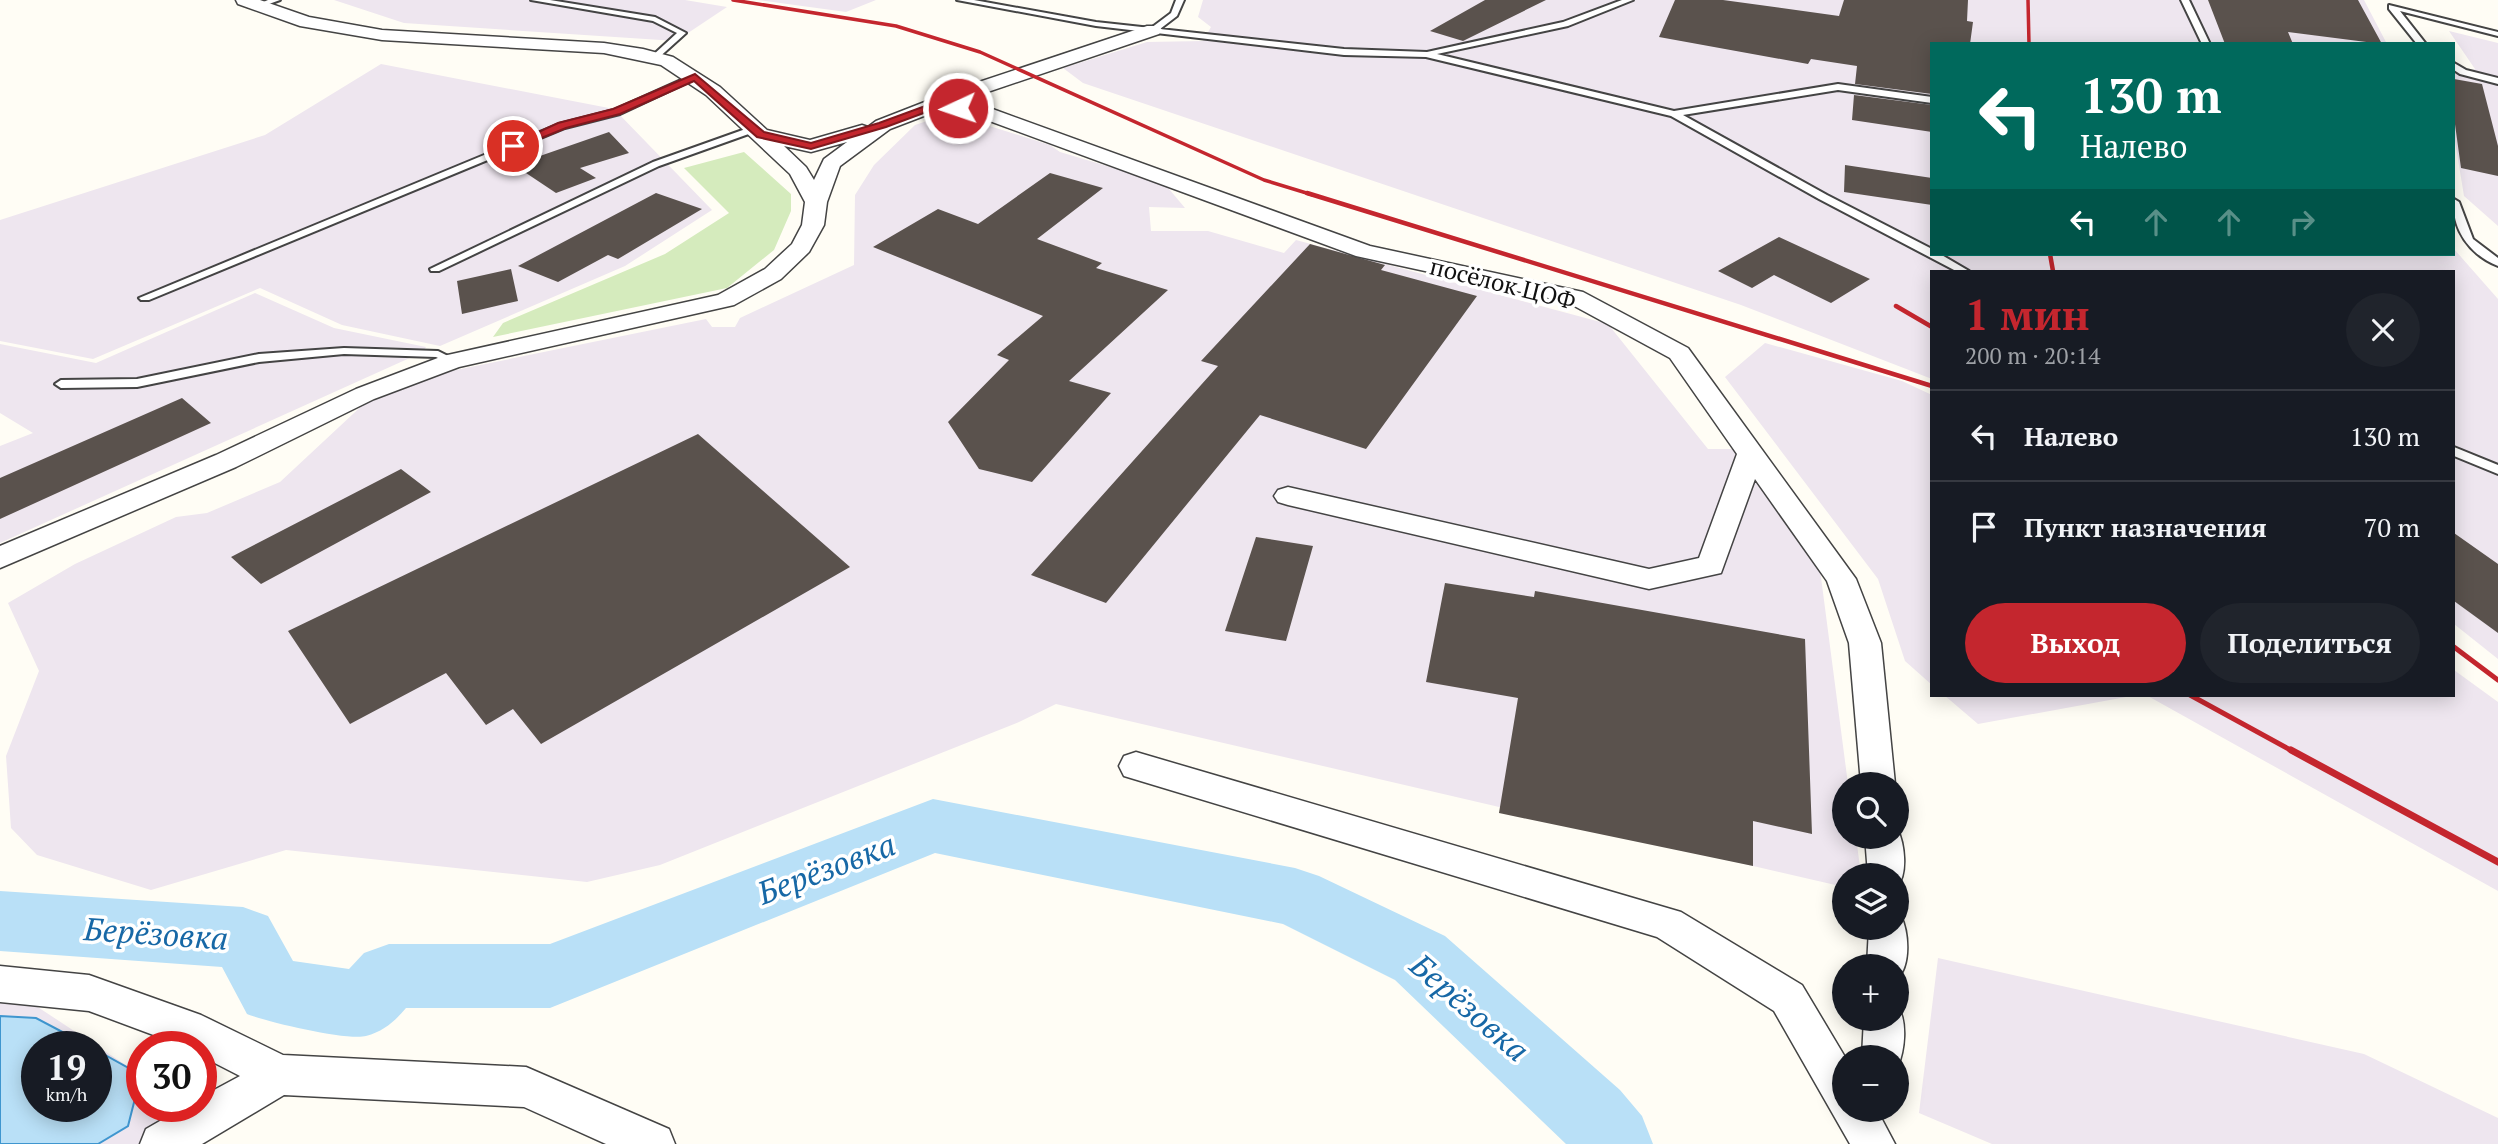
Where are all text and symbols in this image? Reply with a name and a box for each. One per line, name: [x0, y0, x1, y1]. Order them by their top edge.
text: 130 m: [2080, 62, 2222, 127]
icon: left: [1965, 70, 2056, 161]
position arrow: [921, 71, 995, 145]
pin: [483, 116, 543, 176]
text: Налево: [2080, 125, 2188, 167]
icon: arrive: [494, 127, 532, 165]
icon: left: [2064, 203, 2102, 241]
icon: ahead: [2137, 203, 2175, 241]
icon: ahead: [2210, 203, 2248, 241]
icon: right: [2283, 203, 2321, 241]
street label: посёлок ЦОФ: [1427, 249, 1579, 317]
text: 1 мин: [1965, 286, 2090, 342]
button: close: [2346, 293, 2420, 367]
text: 200 m · 20:14: [1965, 340, 2100, 371]
icon: left: [1965, 417, 2003, 455]
text: Налево: [2024, 419, 2118, 453]
text: 130 m: [2350, 419, 2420, 453]
icon: arrive: [1965, 508, 2003, 546]
text: Пункт назначения: [2024, 510, 2267, 544]
text: 70 m: [2364, 510, 2420, 544]
button: Выход: [1965, 603, 2186, 683]
button: Поделиться: [2200, 603, 2420, 683]
map controls: [1832, 772, 1909, 1122]
button: search: [1832, 772, 1909, 849]
water label: Берёзовка: [750, 823, 901, 914]
button: layers: [1832, 863, 1909, 940]
water label: Берёзовка: [82, 907, 229, 959]
water label: Берёзовка: [1401, 943, 1538, 1070]
button: +: [1832, 954, 1909, 1031]
speed limit sign: 30: [126, 1031, 217, 1122]
text: 19: [47, 1044, 86, 1090]
button: −: [1832, 1045, 1909, 1122]
text: km/h: [46, 1082, 87, 1106]

